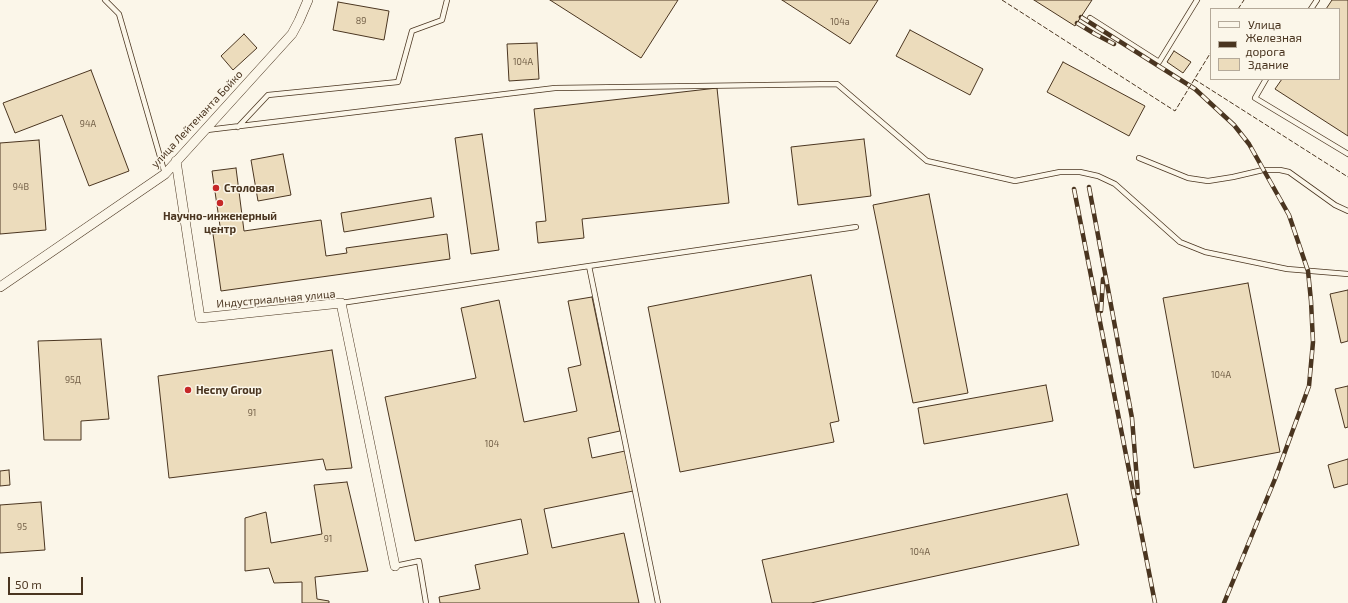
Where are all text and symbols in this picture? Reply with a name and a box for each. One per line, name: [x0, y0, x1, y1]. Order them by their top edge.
legend: [1210, 8, 1340, 80]
house number: 89: [356, 16, 366, 26]
house number: 104а: [830, 17, 850, 27]
text: Улица: [1248, 17, 1281, 31]
text: Железная дорога: [1245, 30, 1302, 58]
house number: 104А: [513, 57, 533, 67]
text: Здание: [1248, 57, 1289, 71]
street label: улица Лейтенанта Бойко: [148, 68, 246, 170]
house number: 94А: [80, 119, 96, 129]
place label: Столовая: [224, 181, 274, 195]
house number: 94В: [13, 182, 29, 192]
marker: Столовая: [211, 183, 221, 193]
marker: Научно-инженерный центр: [215, 198, 225, 208]
place label: Научно-инженерный центр: [163, 209, 277, 235]
street label: Индустриальная улица: [216, 287, 336, 311]
house number: 104А: [1211, 370, 1231, 380]
house number: 95Д: [65, 375, 81, 385]
place label: Hecny Group: [196, 383, 262, 397]
marker: Hecny Group: [183, 385, 193, 395]
house number: 91: [248, 408, 256, 418]
house number: 104: [485, 439, 499, 449]
house number: 95: [17, 522, 27, 532]
house number: 91: [324, 534, 332, 544]
house number: 104А: [910, 547, 930, 557]
scale bar: [10, 569, 85, 595]
text: 50 m: [15, 577, 42, 591]

